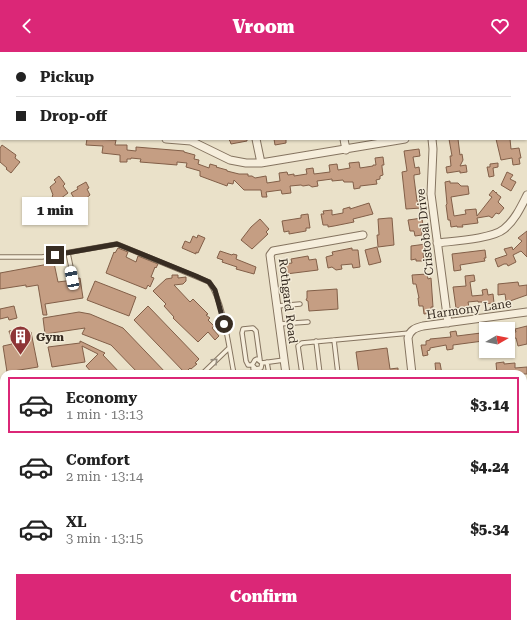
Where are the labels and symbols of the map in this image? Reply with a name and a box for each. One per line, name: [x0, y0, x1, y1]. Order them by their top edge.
street label: Cristobal Drive: [413, 188, 437, 276]
callout: 1 min: [22, 197, 88, 225]
route end: [46, 246, 64, 264]
street label: Rothgard Road: [276, 258, 300, 345]
car: [64, 265, 80, 291]
street label: Harmony Lane: [426, 296, 513, 322]
route start: [215, 315, 233, 333]
north arrow: [479, 322, 515, 358]
building icon: Gym: [7, 324, 33, 357]
place label: Gym: [36, 330, 65, 344]
one-way arrow: [210, 358, 218, 366]

